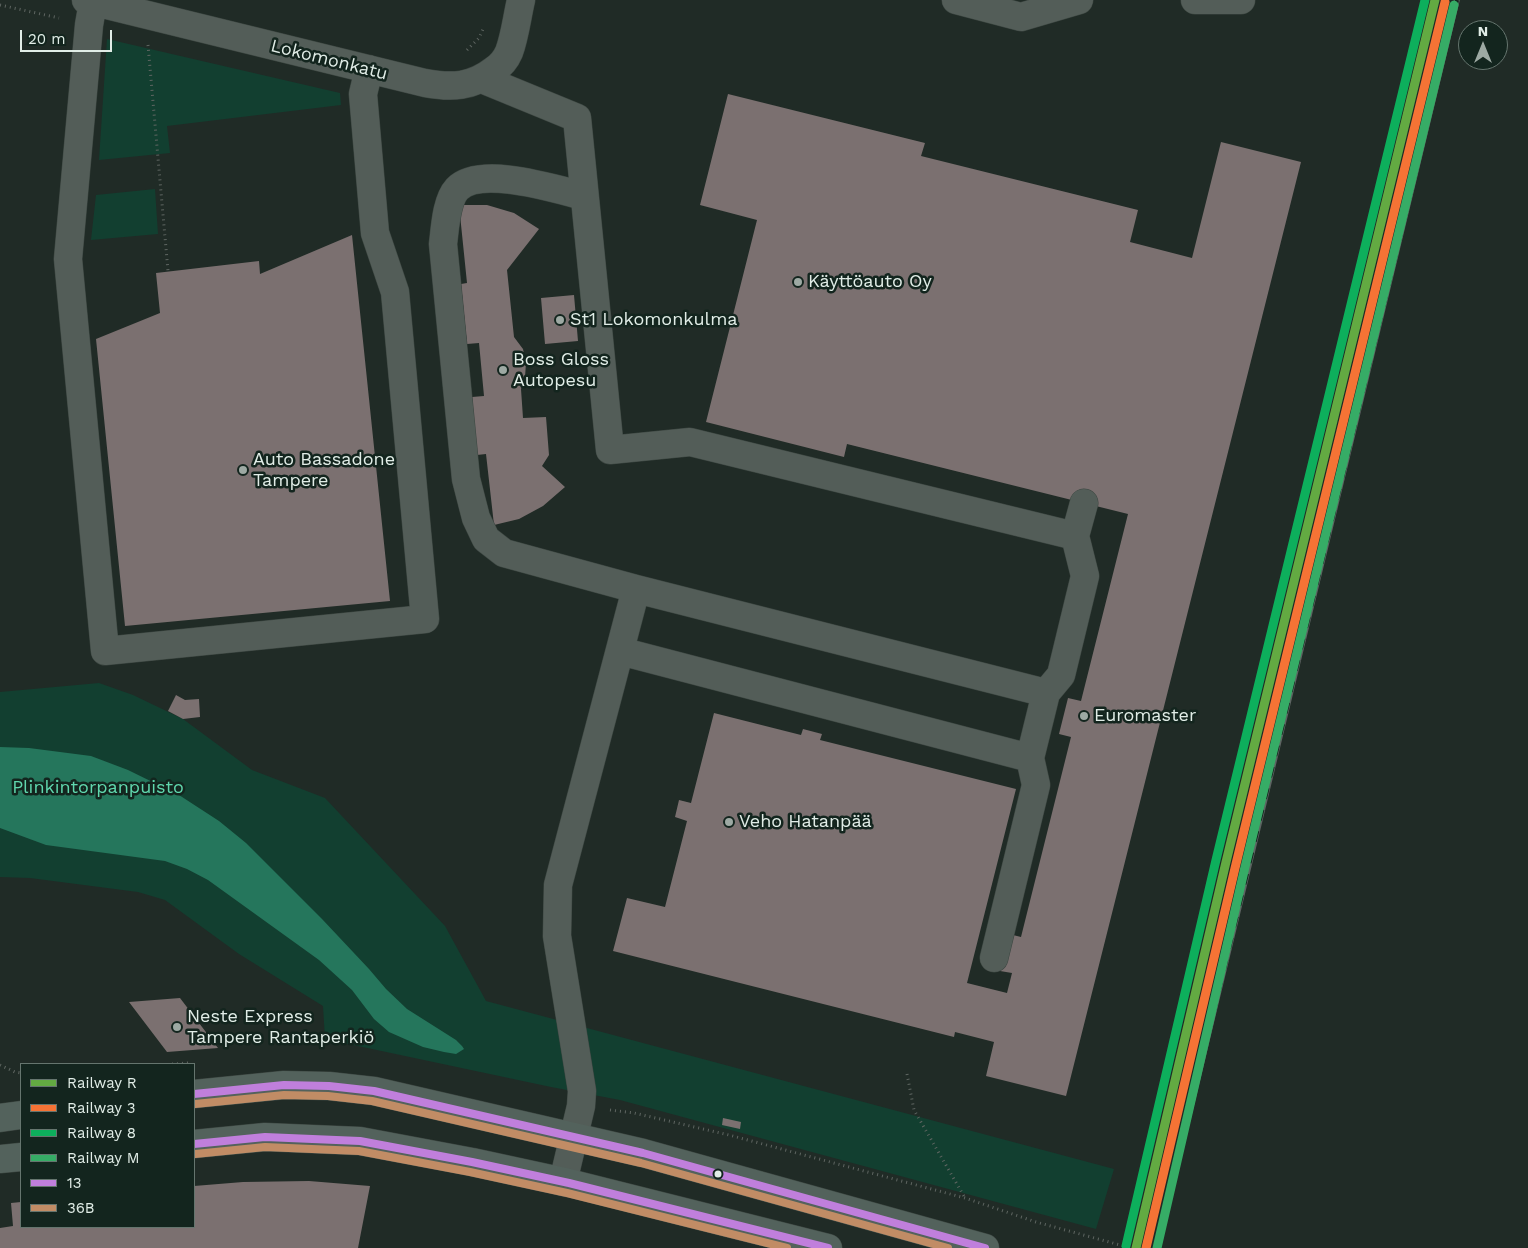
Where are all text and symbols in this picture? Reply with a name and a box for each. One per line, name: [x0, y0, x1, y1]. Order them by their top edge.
scale bar: [22, 20, 115, 52]
north arrow: [1458, 20, 1508, 70]
text: N: [1478, 23, 1488, 39]
text: 20 m: [28, 30, 66, 48]
street label: Lokomonkatu: [268, 35, 390, 85]
place label: Käyttöauto Oy: [808, 271, 932, 293]
marker: Käyttöauto Oy: [792, 276, 804, 288]
place label: St1 Lokomonkulma: [570, 309, 737, 331]
marker: St1 Lokomonkulma: [554, 314, 566, 326]
place label: Boss Gloss Autopesu: [513, 349, 609, 392]
marker: Boss Gloss Autopesu: [497, 364, 509, 376]
place label: Auto Bassadone Tampere: [253, 449, 395, 492]
marker: Auto Bassadone Tampere: [237, 464, 249, 476]
place label: Euromaster: [1094, 705, 1196, 727]
marker: Euromaster: [1078, 710, 1090, 722]
park label: Plinkintorpanpuisto: [12, 777, 184, 799]
place label: Veho Hatanpää: [739, 811, 872, 833]
marker: Veho Hatanpää: [723, 816, 735, 828]
place label: Neste Express Tampere Rantaperkiö: [187, 1006, 374, 1048]
marker: Neste Express Tampere Rantaperkiö: [171, 1021, 183, 1033]
legend: [20, 1063, 195, 1228]
text: Railway R: [67, 1074, 137, 1092]
text: Railway 3: [67, 1099, 135, 1117]
text: Railway 8: [67, 1124, 136, 1142]
text: Railway M: [67, 1149, 140, 1167]
unlabelled marker: [713, 1169, 723, 1179]
text: 13: [67, 1174, 82, 1192]
text: 36B: [67, 1199, 95, 1217]

